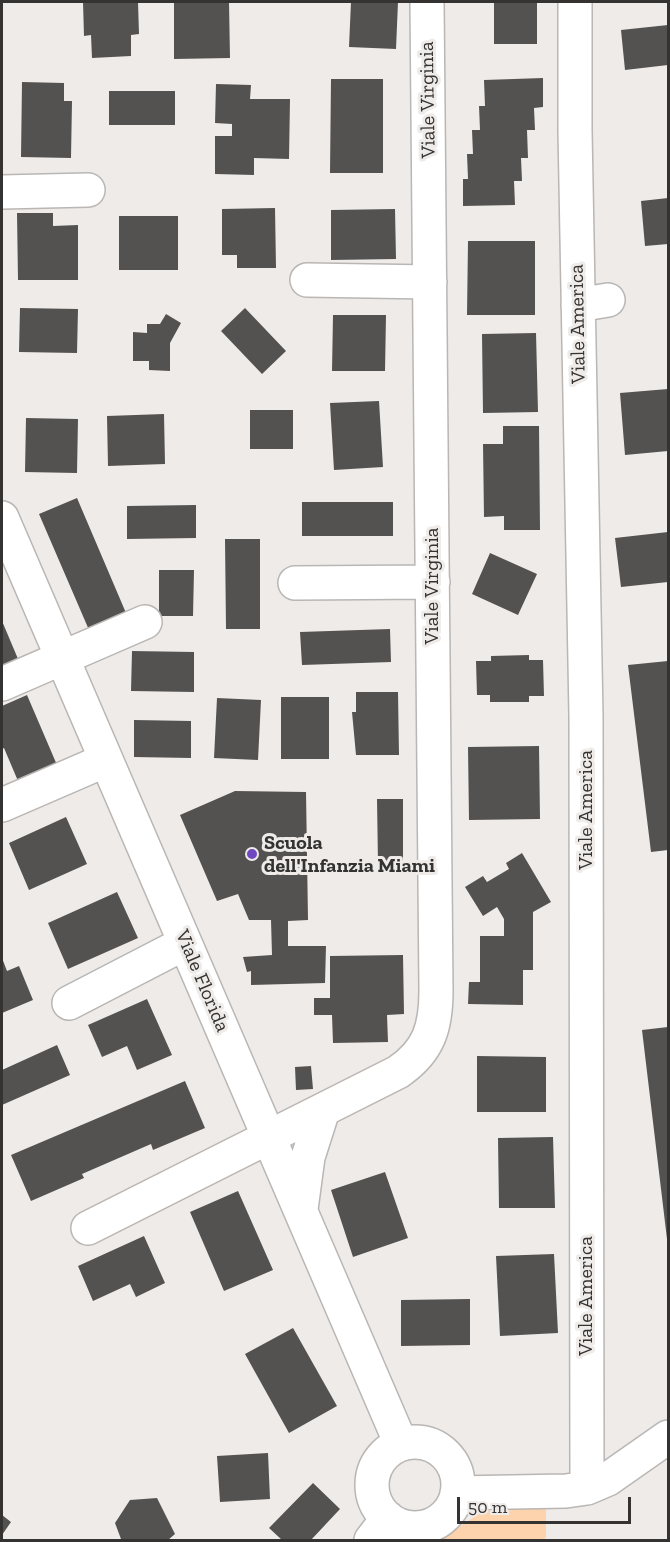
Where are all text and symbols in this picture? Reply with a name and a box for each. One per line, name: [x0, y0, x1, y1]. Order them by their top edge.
street label: Viale Virginia: [415, 41, 441, 159]
street label: Viale America: [565, 264, 591, 384]
street label: Viale Virginia: [420, 528, 444, 644]
street label: Viale America: [574, 750, 598, 870]
place label: Scuola dell'Infanzia Miami: [264, 831, 435, 878]
marker: Scuola dell'Infanzia Miami: [245, 847, 259, 861]
street label: Viale Florida: [170, 926, 234, 1036]
street label: Viale America: [574, 1236, 598, 1356]
scale bar: [460, 1485, 634, 1523]
text: 50 m: [468, 1496, 507, 1518]

